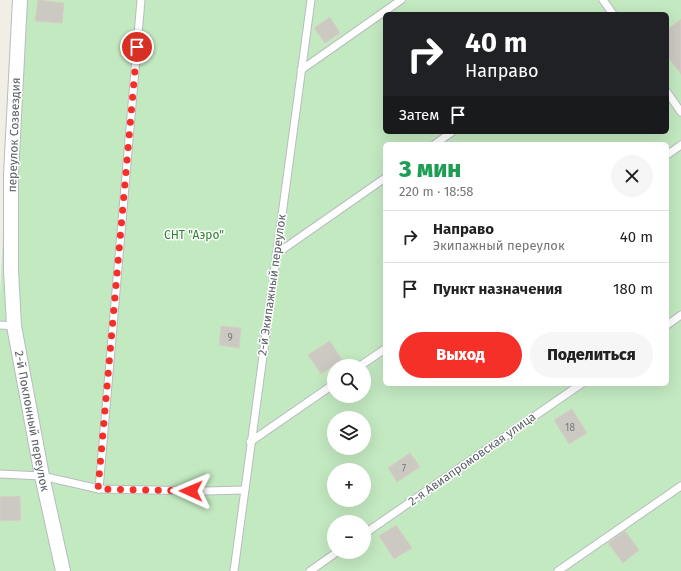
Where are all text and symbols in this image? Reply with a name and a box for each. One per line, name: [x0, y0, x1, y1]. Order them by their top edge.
text: 40 m: [465, 26, 528, 59]
icon: right: [399, 28, 451, 80]
pin: [120, 30, 154, 64]
icon: arrive: [126, 36, 148, 58]
text: Направо: [465, 60, 539, 82]
street label: переулок Созвездия: [5, 77, 23, 193]
icon: arrive: [447, 104, 469, 126]
text: Затем: [399, 106, 439, 124]
text: 3 мин: [399, 155, 461, 183]
button: close: [611, 155, 653, 197]
text: 220 m · 18:58: [399, 184, 473, 199]
street label: 2-й Экипажный переулок: [255, 213, 289, 357]
text: Направо: [433, 220, 494, 238]
icon: right: [399, 226, 421, 248]
park label: СНТ "Аэро": [164, 228, 224, 242]
text: 40 m: [620, 228, 653, 246]
text: Экипажный переулок: [433, 238, 565, 253]
icon: arrive: [399, 278, 421, 300]
text: Пункт назначения: [433, 280, 562, 298]
text: 180 m: [613, 280, 653, 298]
house number: 9: [227, 332, 233, 344]
button: Выход: [399, 332, 522, 378]
button: Поделиться: [530, 332, 653, 378]
street label: 2-й Поклонный переулок: [12, 349, 52, 494]
map controls: [327, 359, 371, 559]
button: search: [327, 359, 371, 403]
street label: 2-я Авиапромовская улица: [406, 410, 538, 508]
button: layers: [327, 411, 371, 455]
house number: 18: [565, 422, 575, 434]
button: +: [327, 463, 371, 507]
house number: 7: [402, 463, 407, 475]
position arrow: [170, 470, 212, 512]
button: −: [327, 515, 371, 559]

